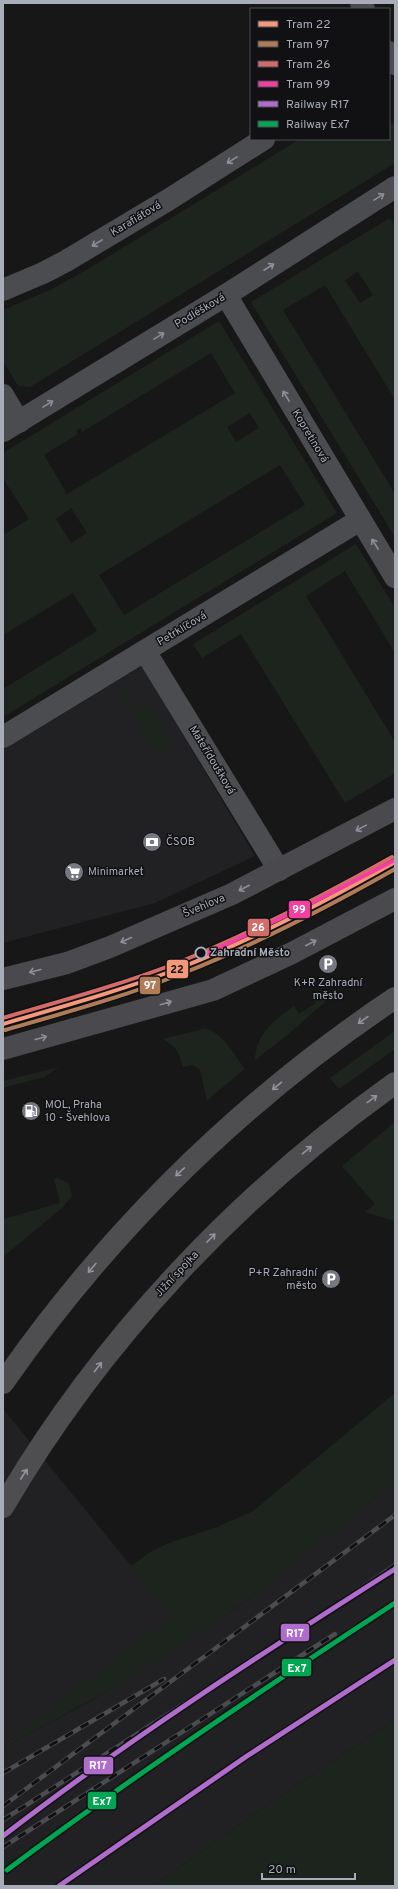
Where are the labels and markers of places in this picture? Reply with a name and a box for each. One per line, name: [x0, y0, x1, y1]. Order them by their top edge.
bank icon: ČSOB: [141, 831, 163, 853]
place label: ČSOB: [166, 834, 195, 849]
supermarket icon: Minimarket: [63, 861, 85, 883]
place label: Minimarket: [88, 865, 144, 879]
marker: Zahradní Město: [194, 946, 208, 960]
place label: Zahradní Město: [210, 946, 290, 960]
parking icon: K+R Zahradní město: [317, 953, 339, 975]
place label: K+R Zahradní město: [294, 976, 364, 1003]
place label: MOL, Praha 10 - Švehlova: [45, 1098, 110, 1125]
fuel station icon: MOL, Praha 10 - Švehlova: [20, 1100, 42, 1122]
place label: P+R Zahradní město: [249, 1266, 318, 1293]
parking icon: P+R Zahradní město: [320, 1268, 342, 1290]

